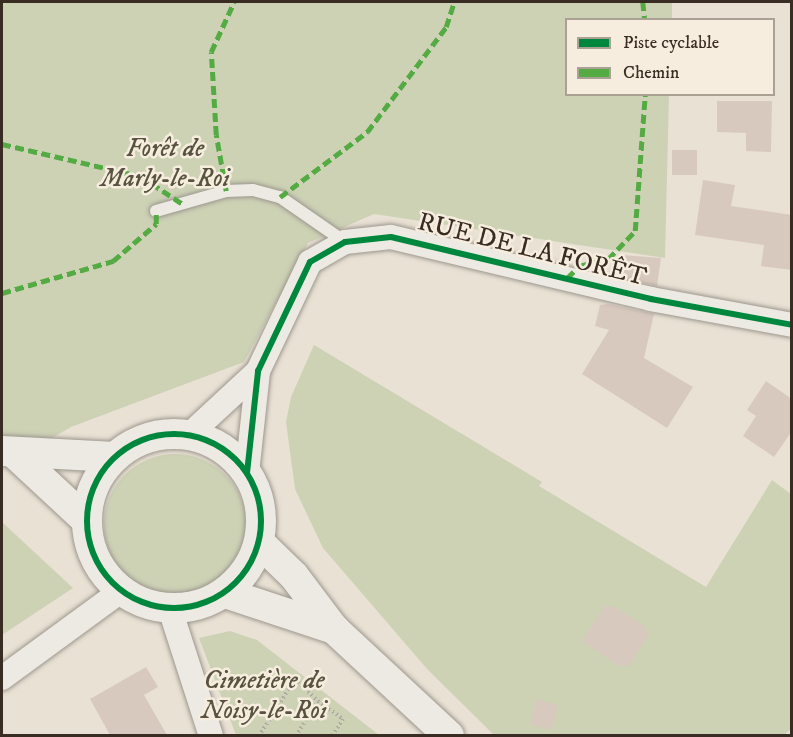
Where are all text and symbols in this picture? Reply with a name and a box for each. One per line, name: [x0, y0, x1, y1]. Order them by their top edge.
legend: [565, 18, 775, 96]
text: Piste cyclable: [623, 32, 719, 54]
text: Chemin: [623, 62, 679, 84]
park label: Forêt de Marly-le-Roi: [100, 133, 230, 194]
street label: RUE DE LA FORÊT: [414, 206, 650, 294]
park label: Cimetière de Noisy-le-Roi: [201, 665, 327, 726]

